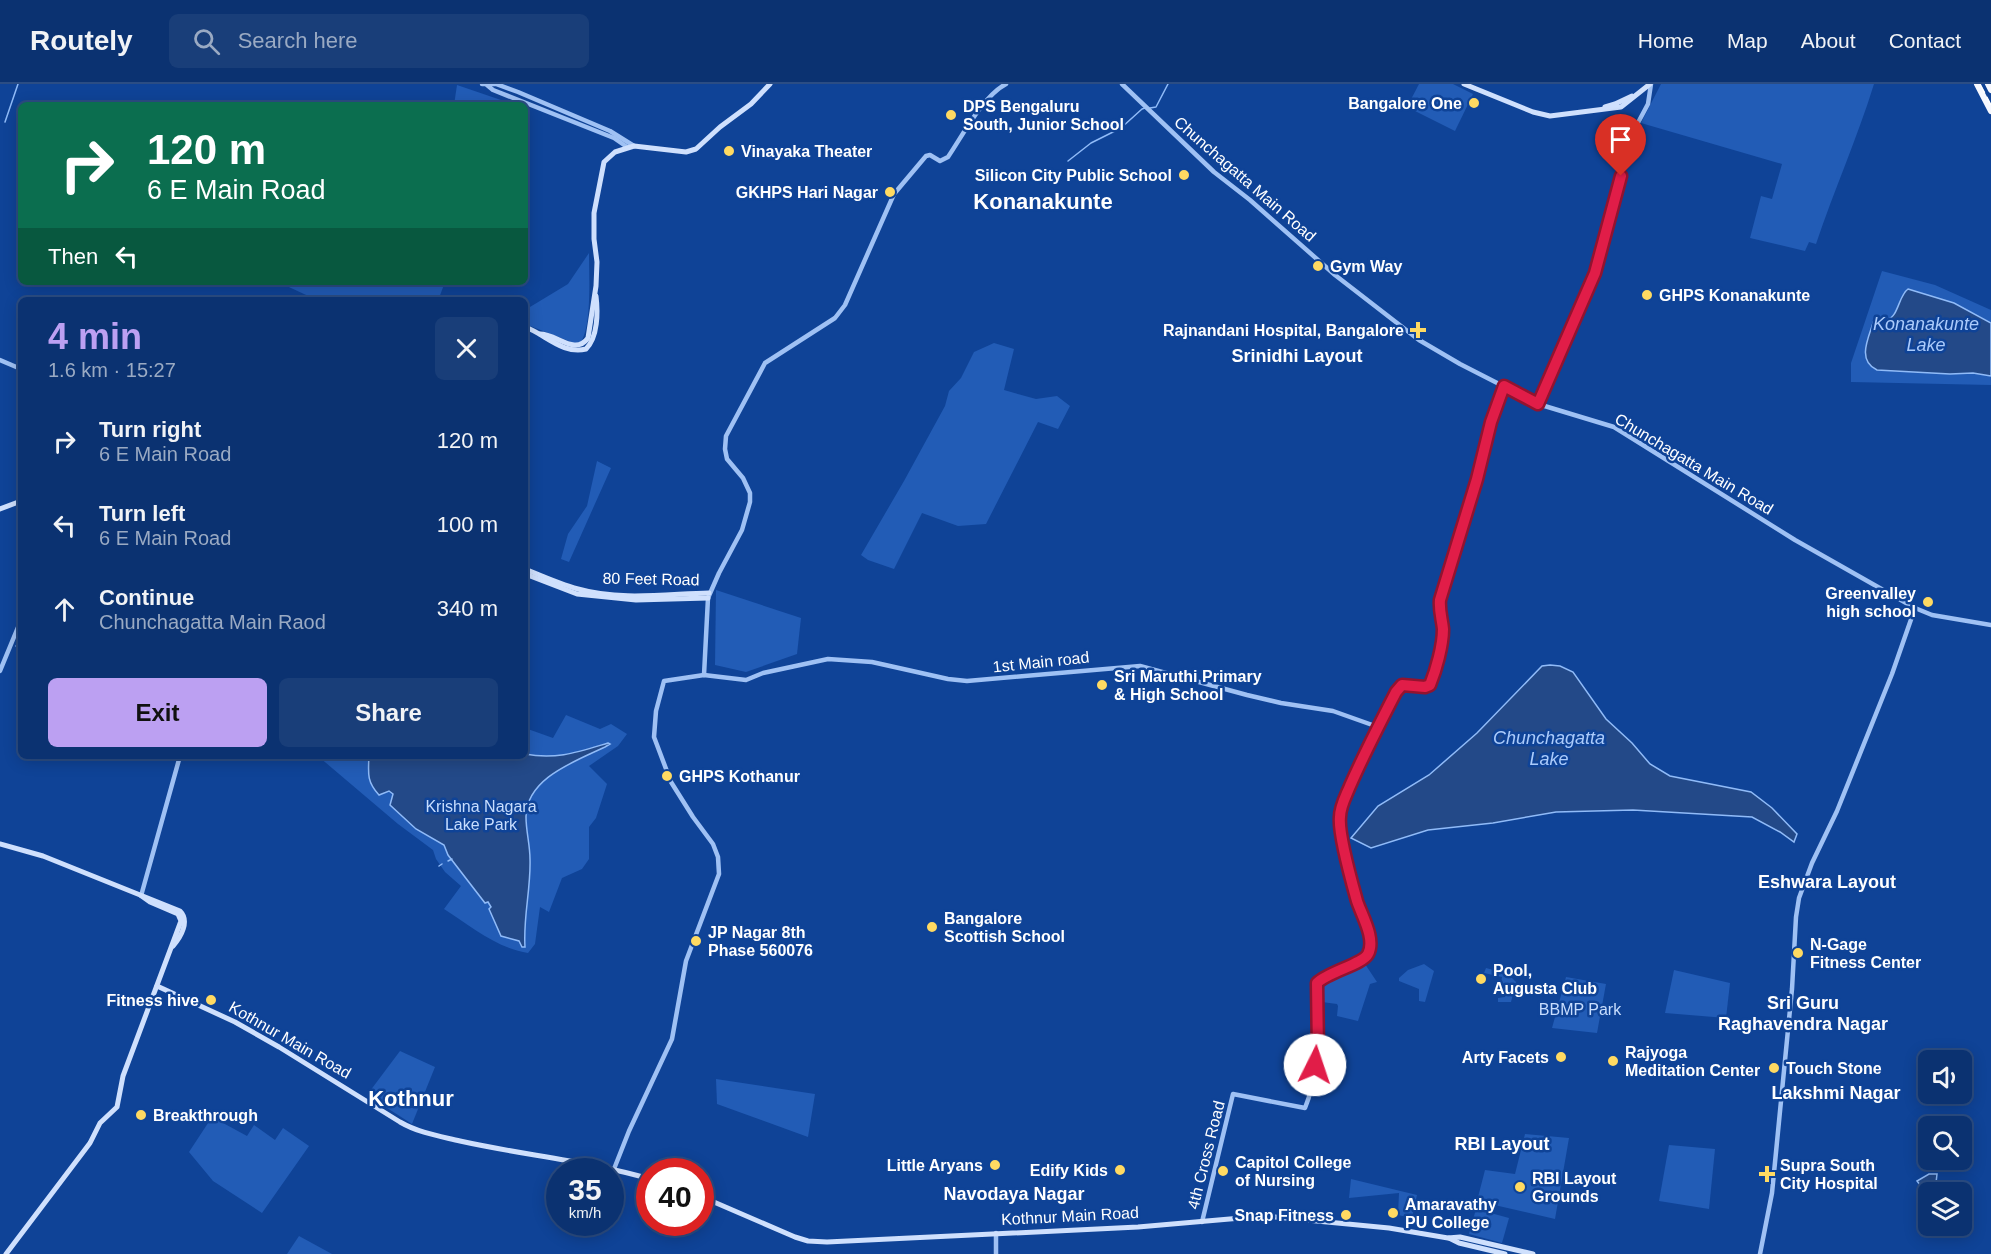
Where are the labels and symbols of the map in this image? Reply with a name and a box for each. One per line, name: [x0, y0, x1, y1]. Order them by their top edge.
place label: Bangalore One: [1348, 95, 1462, 112]
marker: Bangalore One: [1467, 96, 1481, 110]
place label: DPS Bengaluru South, Junior School: [963, 98, 1124, 133]
marker: DPS Bengaluru South, Junior School: [944, 108, 958, 122]
street label: Chunchagatta Main Road: [1171, 113, 1319, 245]
pin: [1595, 114, 1646, 176]
place label: Vinayaka Theater: [741, 143, 872, 160]
marker: Vinayaka Theater: [722, 144, 736, 158]
place label: Silicon City Public School: [975, 167, 1172, 184]
marker: Silicon City Public School: [1177, 168, 1191, 182]
place label: GKHPS Hari Nagar: [736, 184, 878, 201]
marker: GKHPS Hari Nagar: [883, 185, 897, 199]
district label: Konanakunte: [973, 189, 1113, 214]
place label: Gym Way: [1330, 258, 1402, 275]
marker: Gym Way: [1311, 259, 1325, 273]
place label: GHPS Konanakunte: [1659, 287, 1810, 304]
marker: GHPS Konanakunte: [1640, 288, 1654, 302]
water label: Konanakunte Lake: [1873, 314, 1979, 355]
marker: Rajnandani Hospital, Bangalore: [1409, 321, 1427, 339]
place label: Rajnandani Hospital, Bangalore: [1163, 322, 1404, 339]
district label: Srinidhi Layout: [1231, 346, 1363, 366]
street label: Chunchagatta Main Road: [1612, 410, 1776, 518]
street label: 80 Feet Road: [602, 570, 700, 588]
place label: Greenvalley high school: [1825, 585, 1916, 620]
marker: Greenvalley high school: [1921, 595, 1935, 609]
street label: 1st Main road: [992, 648, 1090, 676]
place label: Sri Maruthi Primary & High School: [1114, 668, 1262, 703]
marker: Sri Maruthi Primary & High School: [1095, 678, 1109, 692]
water label: Chunchagatta Lake: [1493, 728, 1605, 769]
place label: GHPS Kothanur: [679, 768, 800, 785]
marker: GHPS Kothanur: [660, 769, 674, 783]
park label: Krishna Nagara Lake Park: [425, 798, 537, 833]
district label: Eshwara Layout: [1758, 872, 1896, 892]
place label: Bangalore Scottish School: [944, 910, 1065, 945]
marker: Bangalore Scottish School: [925, 920, 939, 934]
place label: JP Nagar 8th Phase 560076: [708, 924, 813, 959]
marker: JP Nagar 8th Phase 560076: [689, 934, 703, 948]
place label: N-Gage Fitness Center: [1810, 936, 1921, 971]
marker: N-Gage Fitness Center: [1791, 946, 1805, 960]
place label: Pool, Augusta Club: [1493, 962, 1597, 997]
marker: Pool, Augusta Club: [1474, 972, 1488, 986]
place label: Fitness hive: [107, 992, 199, 1009]
marker: Fitness hive: [204, 993, 218, 1007]
district label: Sri Guru Raghavendra Nagar: [1718, 993, 1888, 1034]
street label: Kothnur Main Road: [226, 998, 354, 1082]
park label: BBMP Park: [1539, 1001, 1622, 1018]
position arrow: [1283, 1033, 1347, 1097]
place label: Rajyoga Meditation Center: [1625, 1044, 1760, 1079]
place label: Arty Facets: [1462, 1049, 1549, 1066]
marker: Arty Facets: [1554, 1050, 1568, 1064]
marker: Rajyoga Meditation Center: [1606, 1054, 1620, 1068]
place label: Touch Stone: [1786, 1060, 1882, 1077]
marker: Touch Stone: [1767, 1061, 1781, 1075]
district label: Lakshmi Nagar: [1771, 1083, 1901, 1103]
district label: Kothnur: [368, 1086, 454, 1111]
street label: 4th Cross Road: [1184, 1099, 1228, 1211]
place label: Breakthrough: [153, 1107, 258, 1124]
marker: Breakthrough: [134, 1108, 148, 1122]
district label: RBI Layout: [1454, 1134, 1550, 1154]
place label: Capitol College of Nursing: [1235, 1154, 1352, 1189]
place label: Little Aryans: [887, 1157, 983, 1174]
place label: Supra South City Hospital: [1780, 1157, 1878, 1192]
speed limit sign: 40: [636, 1158, 714, 1236]
marker: Little Aryans: [988, 1158, 1002, 1172]
place label: Edify Kids: [1030, 1162, 1108, 1179]
marker: Edify Kids: [1113, 1163, 1127, 1177]
marker: Capitol College of Nursing: [1216, 1164, 1230, 1178]
marker: Supra South City Hospital: [1758, 1165, 1776, 1183]
place label: RBI Layout Grounds: [1532, 1170, 1617, 1205]
marker: RBI Layout Grounds: [1513, 1180, 1527, 1194]
district label: Navodaya Nagar: [943, 1184, 1085, 1204]
place label: Amaravathy PU College: [1405, 1196, 1497, 1231]
street label: Kothnur Main Road: [1001, 1204, 1139, 1228]
marker: Amaravathy PU College: [1386, 1206, 1400, 1220]
place label: Snap Fitness: [1234, 1207, 1334, 1224]
marker: Snap Fitness: [1339, 1208, 1353, 1222]

